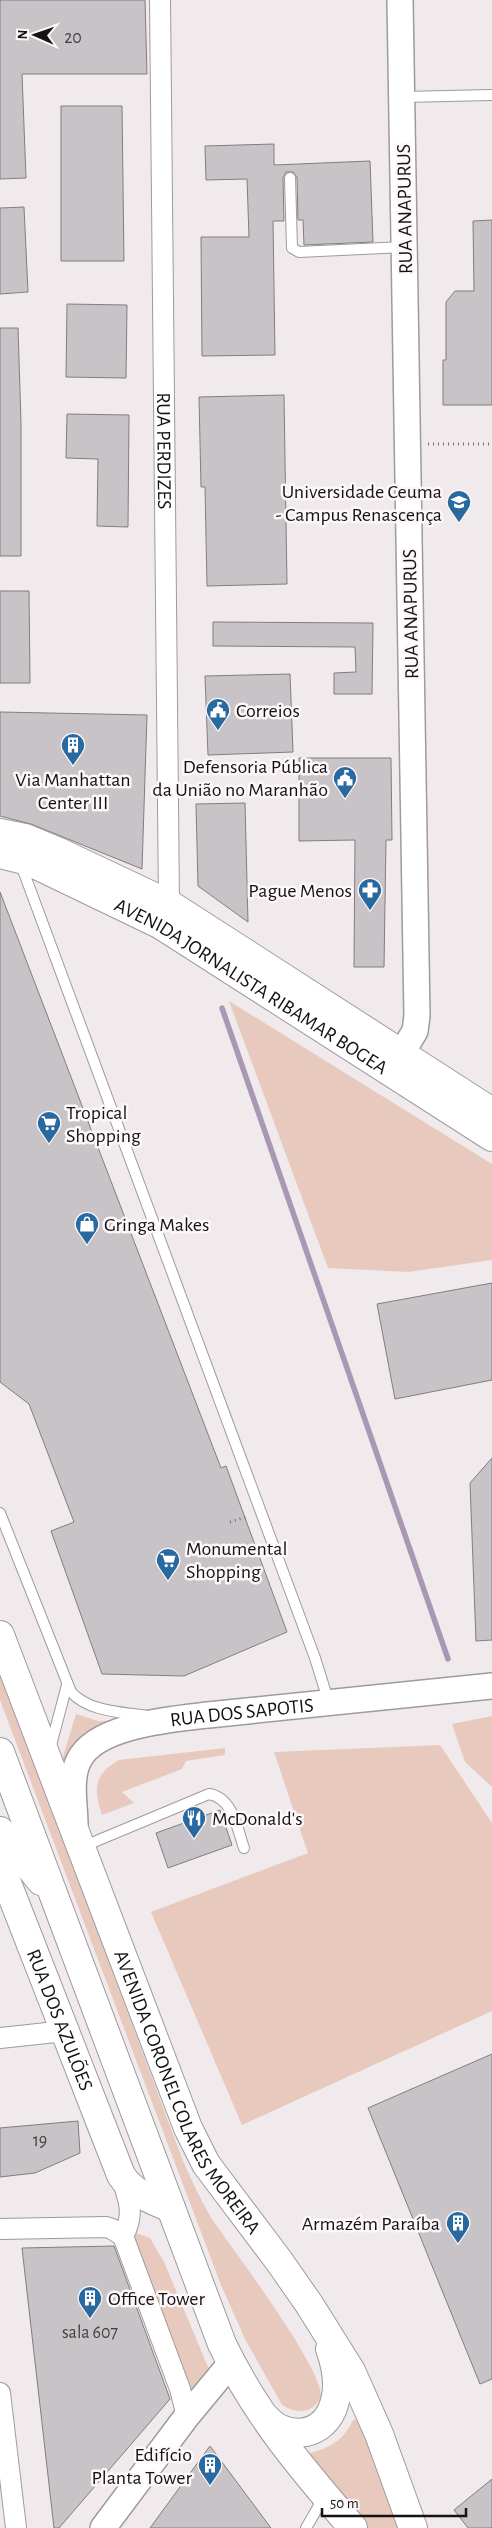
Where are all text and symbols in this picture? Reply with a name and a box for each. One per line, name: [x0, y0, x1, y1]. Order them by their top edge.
north arrow: [10, 10, 60, 60]
text: N: [16, 29, 30, 40]
house number: 20: [64, 29, 82, 47]
street label: RUA ANAPURUS: [394, 144, 416, 274]
street label: RUA PERDIZES: [153, 392, 174, 510]
place label: Universidade Ceuma - Campus Renascença: [276, 482, 442, 525]
school or university icon: Universidade Ceuma - Campus Renascença: [446, 489, 472, 523]
street label: RUA ANAPURUS: [400, 549, 422, 679]
public building icon: Correios: [205, 697, 231, 731]
place label: Correios: [236, 701, 300, 721]
building icon: Via Manhattan Center III: [60, 732, 86, 766]
place label: Defensoria Pública da União no Maranhão: [152, 757, 328, 800]
public building icon: Defensoria Pública da União no Maranhão: [332, 765, 358, 799]
place label: Via Manhattan Center III: [15, 770, 131, 813]
pharmacy icon: Pague Menos: [357, 877, 383, 911]
place label: Pague Menos: [248, 881, 352, 901]
street label: AVENIDA JORNALISTA RIBAMAR BOGEA: [111, 895, 391, 1079]
place label: Tropical Shopping: [66, 1103, 141, 1146]
supermarket icon: Tropical Shopping: [36, 1110, 62, 1144]
shop icon: Gringa Makes: [74, 1211, 100, 1245]
place label: Gringa Makes: [104, 1215, 209, 1235]
place label: Monumental Shopping: [186, 1539, 287, 1582]
supermarket icon: Monumental Shopping: [155, 1547, 181, 1581]
street label: RUA DOS SAPOTIS: [169, 1695, 315, 1730]
restaurant icon: McDonald's: [181, 1805, 207, 1839]
place label: McDonald's: [212, 1809, 303, 1829]
street label: RUA DOS AZULÕES: [23, 1946, 96, 2094]
street label: AVENIDA CORONEL COLARES MOREIRA: [110, 1948, 264, 2238]
house number: 19: [33, 2132, 47, 2150]
building icon: Armazém Paraíba: [445, 2210, 471, 2244]
place label: Armazém Paraíba: [302, 2214, 440, 2234]
building icon: Office Tower: [77, 2285, 103, 2319]
place label: Office Tower: [108, 2289, 205, 2309]
house number: sala 607: [62, 2324, 118, 2342]
place label: Edifício Planta Tower: [91, 2445, 193, 2488]
building icon: Edifício Planta Tower: [197, 2452, 223, 2486]
scale bar: [322, 2486, 466, 2518]
text: 50 m: [330, 2496, 359, 2511]

